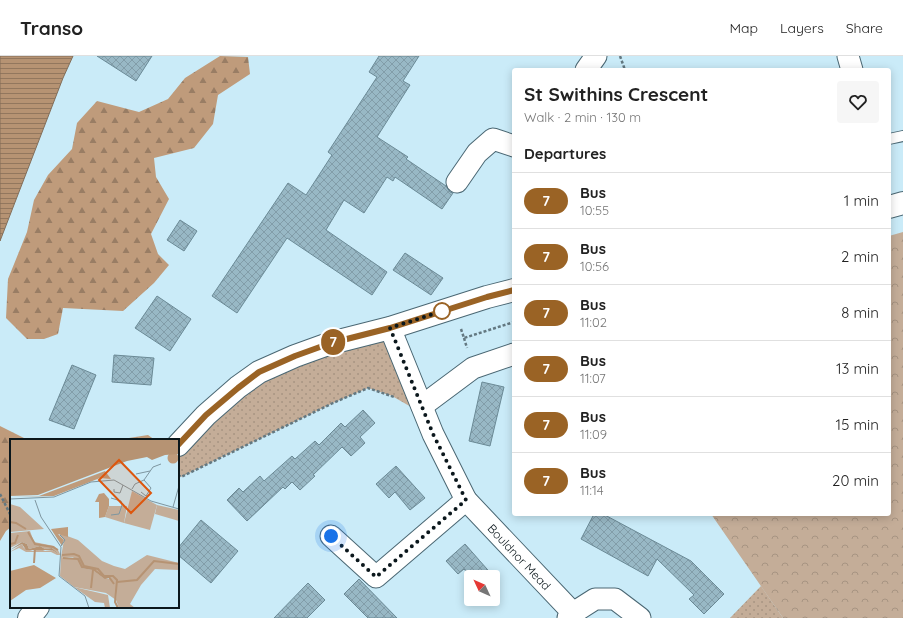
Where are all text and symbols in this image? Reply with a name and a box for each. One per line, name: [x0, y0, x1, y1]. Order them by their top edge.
text: Transo: [20, 16, 83, 40]
text: Map: [729, 19, 758, 37]
text: Layers: [780, 19, 824, 37]
text: Share: [846, 19, 883, 37]
button: heart: [837, 81, 879, 123]
text: St Swithins Crescent: [524, 82, 708, 106]
text: Walk · 2 min · 130 m: [524, 109, 641, 125]
text: Departures: [524, 144, 606, 163]
text: Bus: [580, 183, 606, 202]
text: 1 min: [844, 191, 879, 210]
text: 7: [542, 192, 550, 210]
text: 10:55: [580, 202, 609, 218]
text: Bus: [580, 239, 606, 258]
text: 2 min: [841, 247, 879, 266]
text: 7: [542, 248, 550, 266]
text: 10:56: [580, 258, 609, 274]
text: Bus: [580, 295, 606, 314]
unlabelled marker: [433, 302, 451, 320]
text: 8 min: [841, 303, 879, 322]
text: 7: [542, 304, 550, 322]
text: 11:02: [580, 314, 607, 330]
line badge: 7: [320, 329, 346, 355]
text: 7: [329, 333, 337, 351]
text: Bus: [580, 351, 606, 370]
text: 13 min: [836, 359, 879, 378]
text: 7: [542, 360, 550, 378]
text: 11:07: [580, 370, 606, 386]
text: Bus: [580, 407, 606, 426]
text: 15 min: [836, 415, 879, 434]
text: 7: [542, 416, 550, 434]
text: 11:09: [580, 426, 607, 442]
inset map: [10, 439, 179, 608]
text: Bus: [580, 463, 606, 482]
text: 20 min: [832, 471, 879, 490]
text: 7: [542, 472, 550, 490]
text: 11:14: [580, 482, 604, 498]
street label: Bouldnor Mead: [485, 521, 554, 593]
your location: [321, 526, 341, 546]
north arrow: [464, 570, 500, 606]
map controls: [464, 570, 500, 606]

